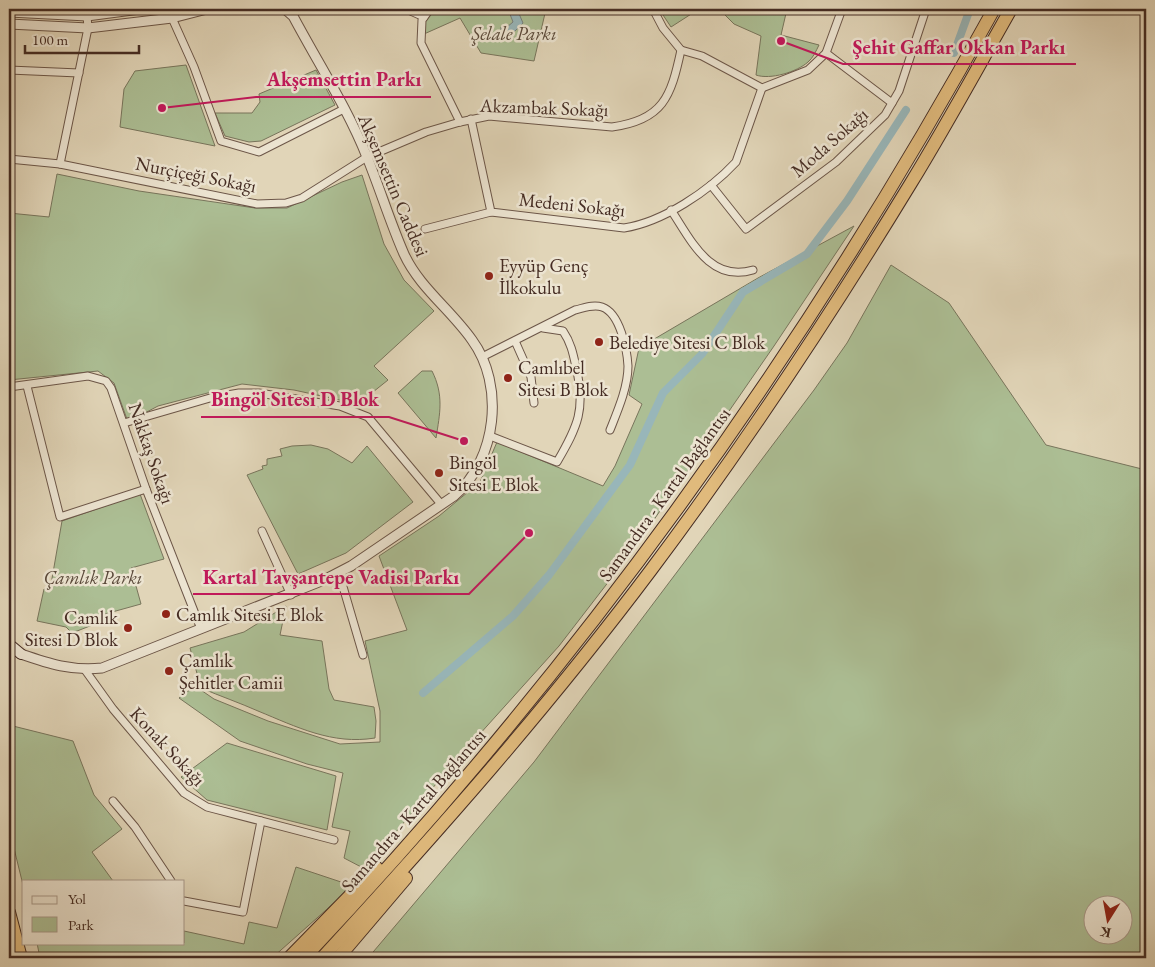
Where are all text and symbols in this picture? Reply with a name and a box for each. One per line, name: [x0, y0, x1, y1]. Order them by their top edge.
park label: Şelale Parkı: [470, 21, 557, 46]
scale bar: [25, 22, 139, 54]
callout: Şehit Gaffar Okkan Parkı: [843, 29, 1076, 64]
text: 100 m: [32, 30, 69, 49]
text: Şehit Gaffar Okkan Parkı: [853, 34, 1066, 60]
callout: Akşemsettin Parkı: [256, 62, 431, 97]
text: Akşemsettin Parkı: [266, 66, 422, 92]
street label: Akzambak Sokağı: [478, 93, 609, 122]
street label: Moda Sokağı: [785, 102, 873, 183]
street label: Akşemsettin Caddesi: [352, 109, 435, 261]
street label: Nurçiçeği Sokağı: [133, 151, 259, 199]
street label: Medeni Sokağı: [518, 186, 627, 223]
place label: Eyyüp Genç İlkokulu: [499, 253, 589, 300]
marker: Eyyüp Genç İlkokulu: [483, 270, 495, 282]
place label: Belediye Sitesi C Blok: [609, 330, 766, 355]
marker: Belediye Sitesi C Blok: [593, 336, 605, 348]
place label: Camlıbel Sitesi B Blok: [518, 355, 609, 402]
marker: Camlıbel Sitesi B Blok: [502, 372, 514, 384]
callout: Bingöl Sitesi D Blok: [201, 382, 389, 417]
text: Bingöl Sitesi D Blok: [211, 386, 380, 412]
street label: Nakkaş Sokağı: [123, 399, 181, 507]
street label: Samandıra - Kartal Bağlantısı: [593, 402, 736, 586]
place label: Bingöl Sitesi E Blok: [449, 450, 540, 497]
marker: Bingöl Sitesi E Blok: [433, 467, 445, 479]
callout: Kartal Tavşantepe Vadisi Parkı: [193, 559, 469, 594]
text: Kartal Tavşantepe Vadisi Parkı: [203, 564, 459, 590]
park label: Çamlık Parkı: [44, 565, 142, 590]
place label: Camlık Sitesi E Blok: [176, 602, 325, 627]
place label: Camlık Sitesi D Blok: [25, 605, 119, 652]
marker: Camlık Sitesi E Blok: [160, 608, 172, 620]
marker: Camlık Sitesi D Blok: [122, 622, 134, 634]
place label: Çamlık Şehitler Camii: [179, 648, 283, 695]
marker: Çamlık Şehitler Camii: [163, 665, 175, 677]
street label: Konak Sokağı: [124, 701, 211, 792]
street label: Samandıra - Kartal Bağlantısı: [335, 723, 492, 897]
legend: [22, 880, 185, 944]
text: Yol: [68, 889, 86, 908]
north arrow: [1082, 894, 1132, 944]
text: Park: [68, 915, 95, 934]
text: K: [1098, 923, 1112, 943]

